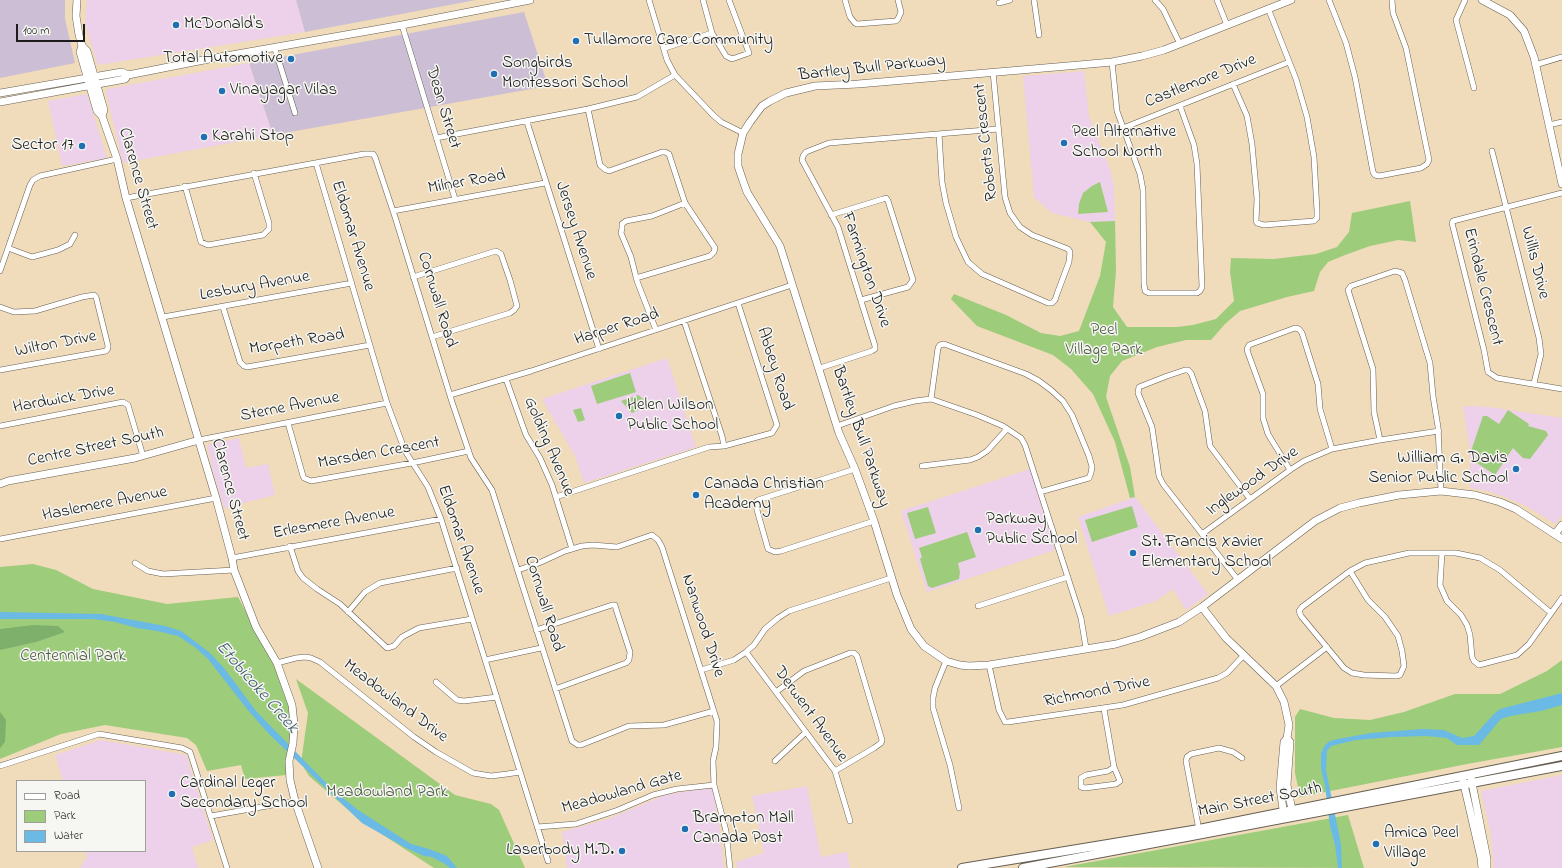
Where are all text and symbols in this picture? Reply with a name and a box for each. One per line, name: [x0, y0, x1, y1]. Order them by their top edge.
place label: McDonald's: [184, 15, 264, 35]
scale bar: [18, 16, 87, 42]
marker: McDonald's: [171, 20, 181, 30]
text: 100 m: [23, 22, 50, 40]
place label: Tullamore Care Community: [584, 31, 773, 51]
marker: Tullamore Care Community: [571, 36, 581, 46]
place label: Total Automotive: [163, 49, 283, 69]
street label: Castlemore Drive: [1142, 50, 1260, 114]
street label: Bartley Bull Parkway: [798, 51, 946, 87]
marker: Total Automotive: [286, 54, 296, 64]
place label: Songbirds Montessori School: [502, 54, 628, 94]
street label: Dean Street: [420, 64, 464, 152]
marker: Songbirds Montessori School: [489, 69, 499, 79]
place label: Vinayagar Vilas: [230, 81, 337, 101]
street label: Roberts Crescent: [971, 82, 1003, 202]
marker: Vinayagar Vilas: [217, 86, 227, 96]
place label: Peel Alternative School North: [1072, 123, 1176, 163]
street label: Clarence Street: [113, 126, 161, 232]
place label: Karahi Stop: [212, 127, 294, 147]
marker: Karahi Stop: [199, 132, 209, 142]
place label: Sector 17: [11, 136, 74, 156]
marker: Peel Alternative School North: [1059, 138, 1069, 148]
marker: Sector 17: [77, 141, 87, 151]
street label: Milner Road: [426, 166, 508, 200]
street label: Eldomar Avenue: [326, 178, 378, 294]
street label: Jersey Avenue: [550, 179, 600, 283]
street label: Farmington Drive: [836, 210, 894, 330]
street label: Willis Drive: [1515, 225, 1553, 301]
street label: Erindale Crescent: [1458, 226, 1506, 348]
street label: Cornwall Road: [412, 250, 460, 350]
street label: Lesbury Avenue: [199, 267, 311, 307]
street label: Harper Road: [572, 305, 662, 351]
park label: Peel Village Park: [1065, 321, 1143, 361]
street label: Morpeth Road: [248, 325, 346, 361]
street label: Abbey Road: [751, 325, 797, 413]
street label: Wilton Drive: [14, 327, 98, 363]
street label: Bartley Bull Parkway: [826, 364, 894, 510]
street label: Hardwick Drive: [12, 381, 116, 419]
street label: Sterne Avenue: [239, 388, 341, 428]
street label: Golding Avenue: [518, 394, 578, 500]
place label: Helen Wilson Public School: [627, 396, 718, 436]
marker: Helen Wilson Public School: [614, 411, 624, 421]
street label: Centre Street South: [26, 424, 166, 472]
street label: Marsden Crescent: [316, 433, 442, 475]
street label: Clarence Street: [206, 437, 252, 543]
street label: Inglewood Drive: [1203, 443, 1303, 521]
place label: William G. Davis Senior Public School: [1368, 449, 1508, 489]
marker: William G. Davis Senior Public School: [1511, 464, 1521, 474]
place label: Canada Christian Academy: [704, 475, 824, 515]
street label: Haslemere Avenue: [41, 483, 169, 527]
street label: Eldomar Avenue: [432, 483, 488, 597]
marker: Canada Christian Academy: [691, 490, 701, 500]
street label: Erlesmere Avenue: [271, 503, 397, 545]
place label: Parkway Public School: [986, 510, 1077, 550]
marker: Parkway Public School: [973, 525, 983, 535]
place label: St. Francis Xavier Elementary School: [1141, 533, 1271, 573]
marker: St. Francis Xavier Elementary School: [1128, 548, 1138, 558]
street label: Cornwall Road: [519, 554, 567, 654]
street label: Nanwood Drive: [676, 572, 728, 680]
water label: Etobicoke Creek: [210, 637, 302, 739]
park label: Centennial Park: [20, 647, 126, 667]
street label: Meadowland Drive: [339, 656, 451, 748]
street label: Derwent Avenue: [768, 663, 852, 767]
street label: Richmond Drive: [1042, 673, 1152, 713]
street label: Meadowland Gate: [560, 766, 684, 820]
place label: Cardinal Leger Secondary School: [180, 774, 308, 814]
street label: Main Street South: [1196, 779, 1324, 823]
legend: [16, 780, 146, 852]
park label: Meadowland Park: [326, 783, 448, 803]
text: Road: [54, 787, 80, 805]
marker: Cardinal Leger Secondary School: [167, 789, 177, 799]
text: Park: [54, 807, 76, 825]
place label: Brampton Mall Canada P0st: [693, 809, 794, 849]
marker: Brampton Mall Canada P0st: [680, 824, 690, 834]
place label: Amica Peel Village: [1384, 824, 1459, 864]
text: Water: [54, 827, 83, 845]
marker: Amica Peel Village: [1371, 839, 1381, 849]
place label: Laserbody M.D.: [506, 841, 614, 861]
marker: Laserbody M.D.: [617, 846, 627, 856]

